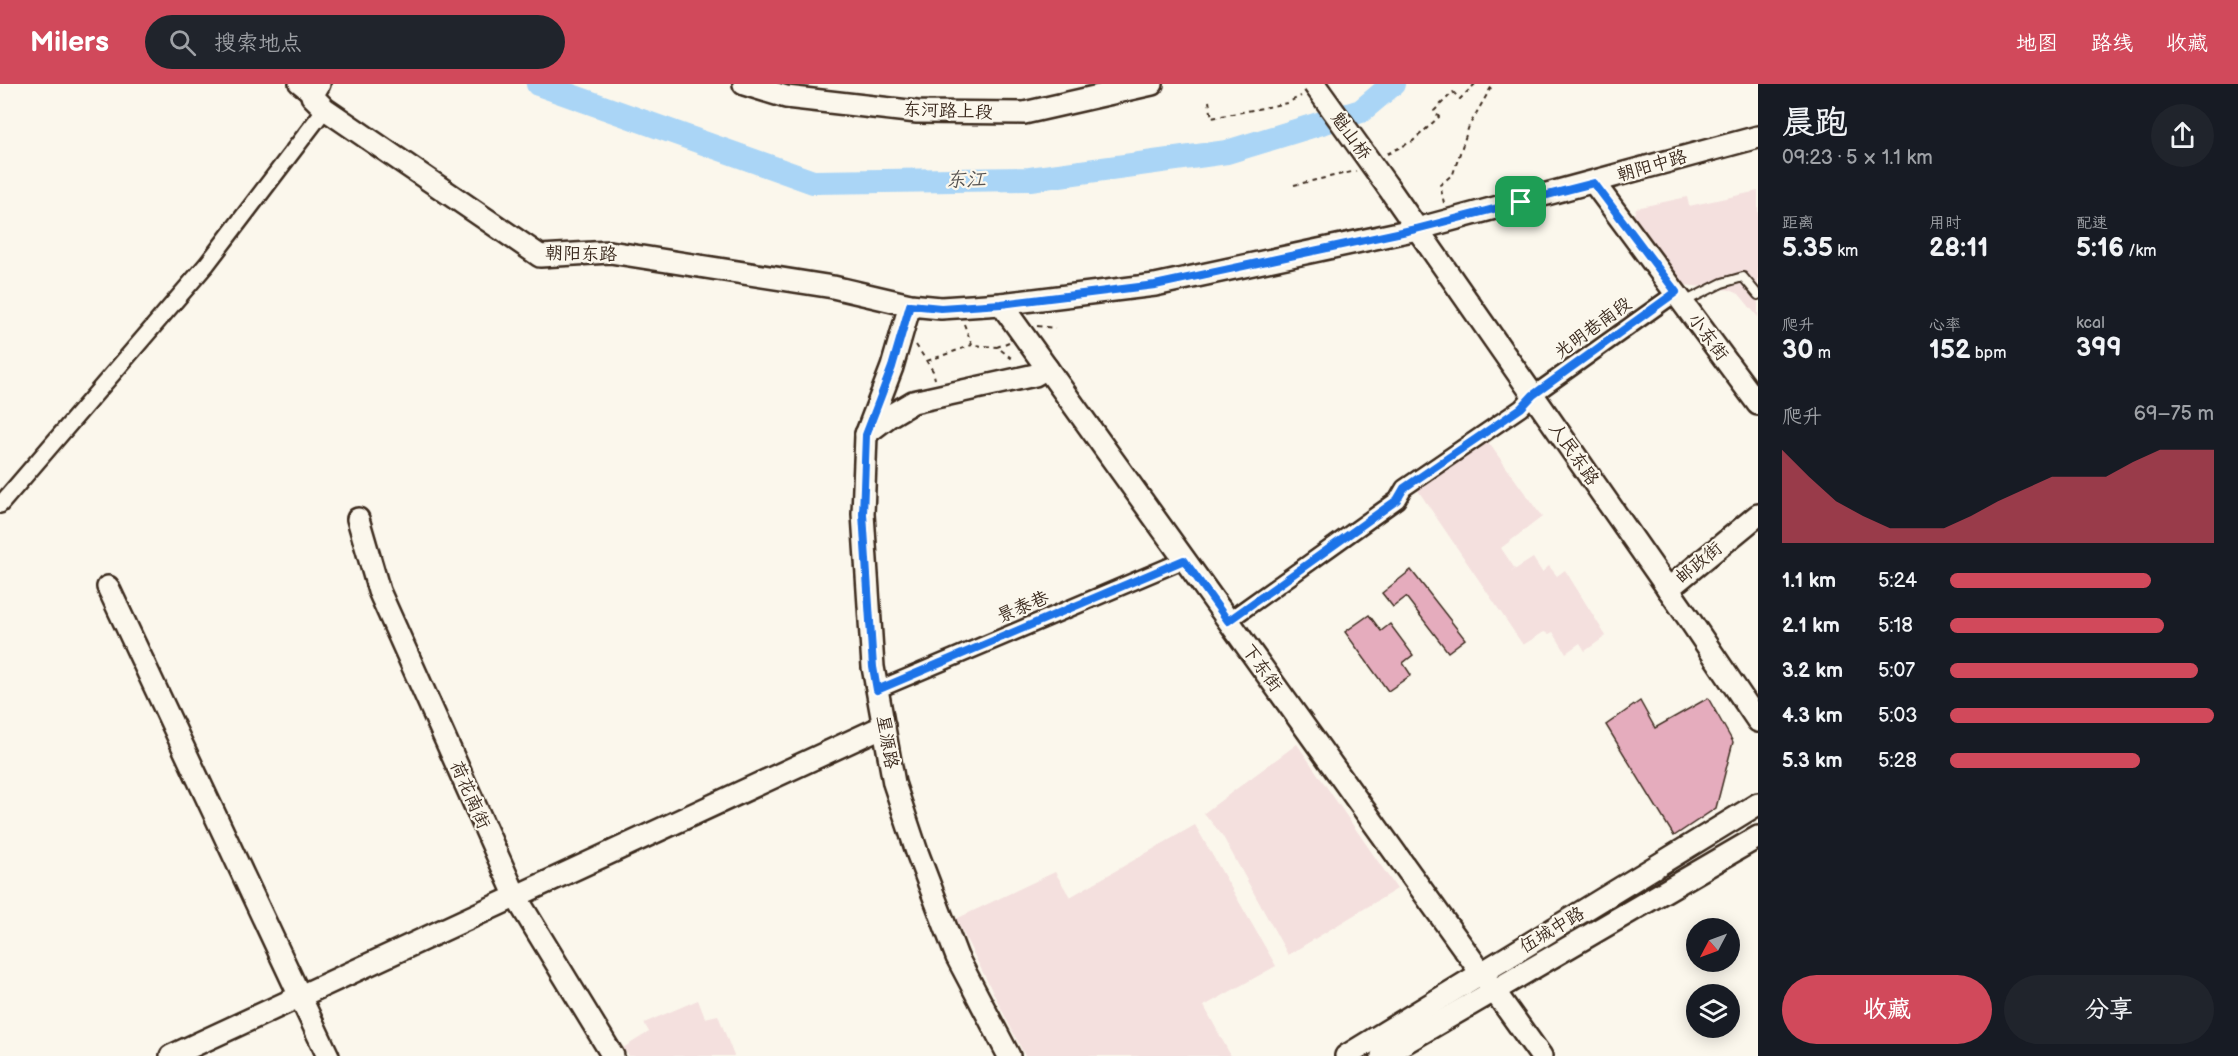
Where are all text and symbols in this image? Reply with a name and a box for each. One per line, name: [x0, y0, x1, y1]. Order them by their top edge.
search box: [145, 15, 565, 69]
text: Milers: [30, 26, 109, 59]
icon: search: [166, 26, 199, 59]
text: 搜索地点: [214, 30, 302, 57]
text: 地图: [2016, 31, 2058, 56]
text: 路线: [2091, 31, 2133, 56]
text: 收藏: [2166, 31, 2208, 56]
street label: 东河路上段: [903, 99, 993, 123]
text: 晨跑: [1782, 103, 1848, 143]
button: share: [2151, 104, 2214, 167]
street label: 魁山桥: [1327, 108, 1375, 164]
street label: 朝阳中路: [1615, 146, 1689, 186]
text: 09:23 · 5 × 1.1 km: [1782, 146, 1933, 170]
water label: 东江: [946, 168, 987, 192]
pin: [1495, 176, 1546, 227]
icon: arrive: [1504, 185, 1537, 218]
text: 距离: [1782, 214, 1814, 233]
text: 用时: [1929, 214, 1961, 233]
text: 配速: [2076, 214, 2108, 233]
text: 5.35: [1782, 233, 1833, 264]
text: 28:11: [1929, 233, 1988, 264]
text: 5:16: [2076, 233, 2124, 264]
text: km: [1833, 242, 1858, 261]
text: /km: [2124, 242, 2157, 261]
street label: 朝阳东路: [545, 243, 617, 265]
street label: 光明巷南段: [1550, 293, 1636, 363]
street label: 小东街: [1683, 309, 1733, 365]
text: kcal: [2076, 314, 2105, 333]
text: 爬升: [1782, 316, 1814, 335]
text: 心率: [1929, 316, 1961, 335]
text: 399: [2076, 333, 2122, 364]
text: 30: [1782, 335, 1813, 366]
text: 152: [1929, 335, 1971, 366]
text: m: [1813, 344, 1831, 363]
text: bpm: [1971, 344, 2006, 363]
text: 69–75 m: [2134, 402, 2214, 426]
text: 爬升: [1782, 405, 1822, 429]
street label: 人民东路: [1545, 418, 1603, 490]
street label: 邮政街: [1672, 538, 1726, 588]
text: 1.1 km: [1782, 569, 1836, 593]
text: 5:24: [1878, 569, 1917, 593]
street label: 景泰巷: [994, 587, 1052, 627]
text: 2.1 km: [1782, 614, 1840, 638]
text: 5:18: [1878, 614, 1913, 638]
street label: 下东街: [1238, 640, 1286, 696]
text: 3.2 km: [1782, 659, 1843, 683]
text: 5:07: [1878, 659, 1915, 683]
text: 4.3 km: [1782, 704, 1843, 728]
text: 5:03: [1878, 704, 1918, 728]
street label: 星源路: [872, 714, 902, 770]
text: 5.3 km: [1782, 749, 1843, 773]
text: 5:28: [1878, 749, 1917, 773]
street label: 荷花南街: [446, 758, 494, 832]
street label: 伍城中路: [1516, 902, 1588, 958]
north arrow: [1686, 918, 1740, 972]
map controls: [1686, 918, 1740, 1038]
button: 收藏: [1782, 975, 1992, 1044]
button: 分享: [2004, 975, 2214, 1044]
button: layers: [1686, 984, 1740, 1038]

